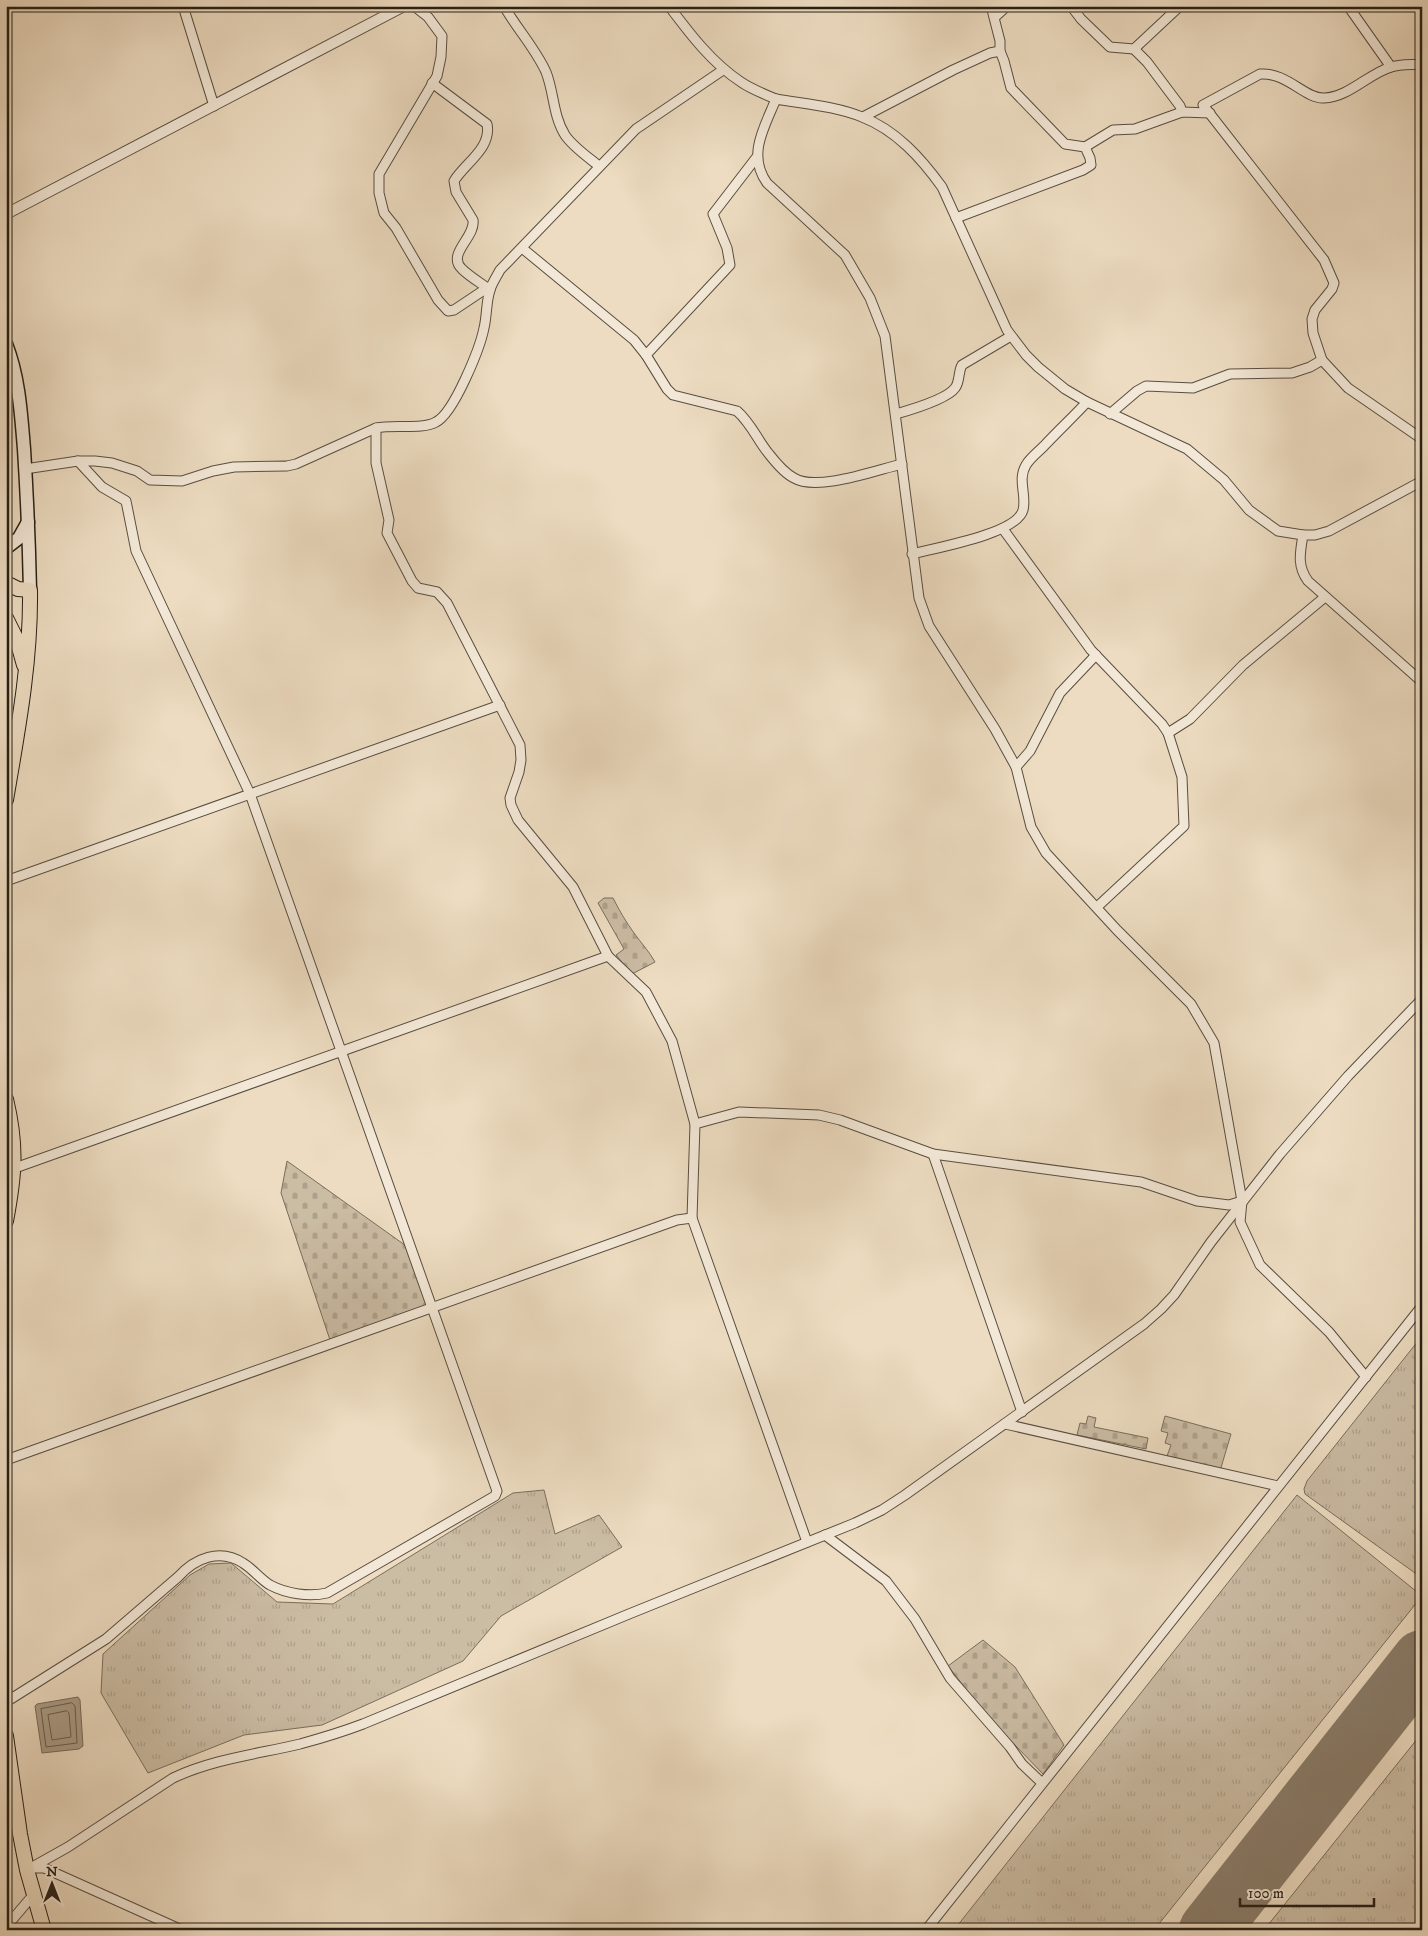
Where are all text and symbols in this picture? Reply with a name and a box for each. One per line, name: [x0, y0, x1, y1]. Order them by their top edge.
north arrow: [28, 1858, 78, 1908]
text: N: [46, 1863, 58, 1881]
scale bar: [1240, 1876, 1374, 1908]
text: 100 m: [1248, 1884, 1284, 1903]

